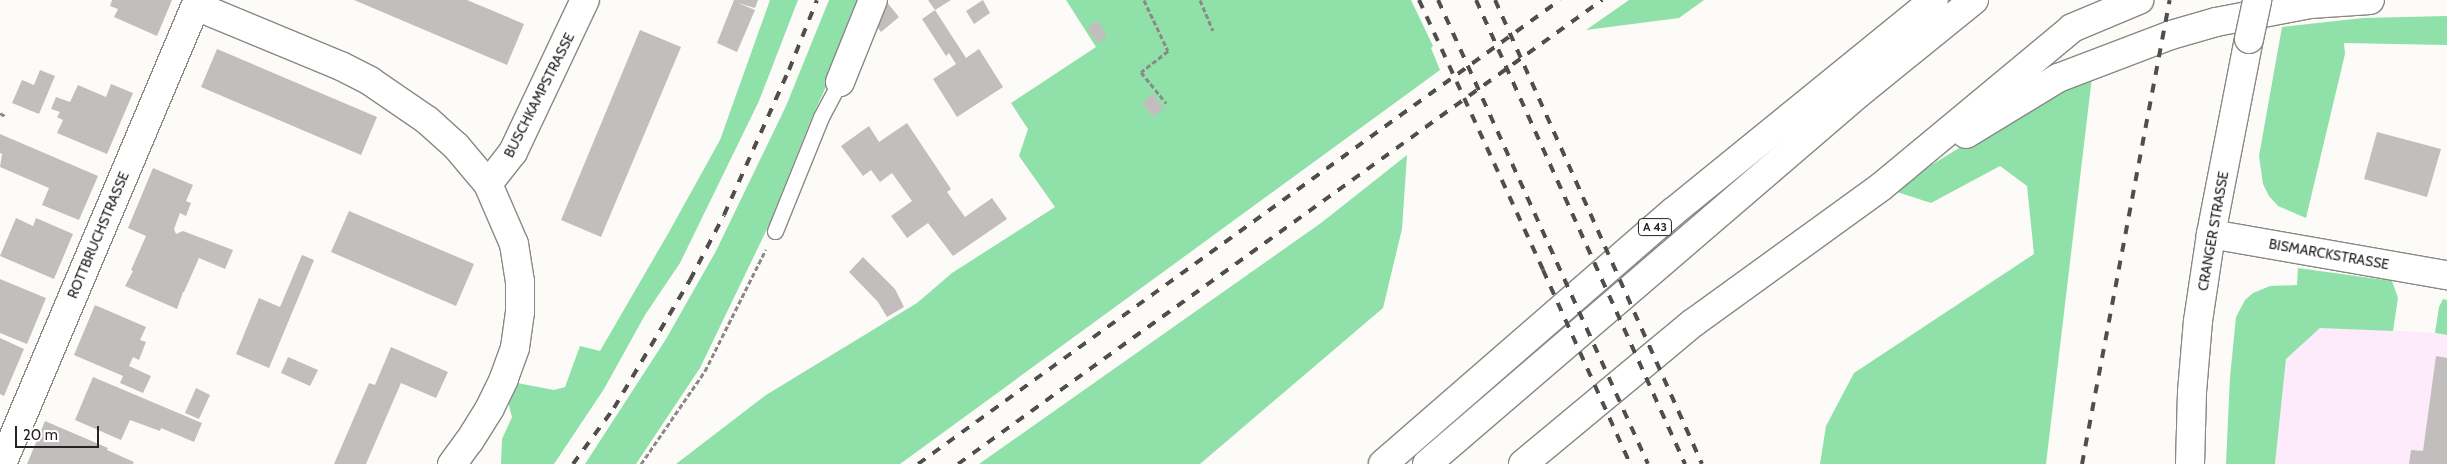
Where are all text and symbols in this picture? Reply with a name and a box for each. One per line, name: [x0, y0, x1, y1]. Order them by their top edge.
street label: BUSCHKAMPSTRASSE: [500, 30, 578, 160]
street label: ROTTBRUCHSTRASSE: [64, 169, 132, 301]
street label: CRANGER STRASSE: [2194, 170, 2232, 292]
road number: A 43: [1638, 218, 1672, 236]
street label: BISMARCKSTRASSE: [2268, 235, 2390, 273]
scale bar: [18, 416, 101, 448]
text: 20 m: [23, 426, 58, 444]

